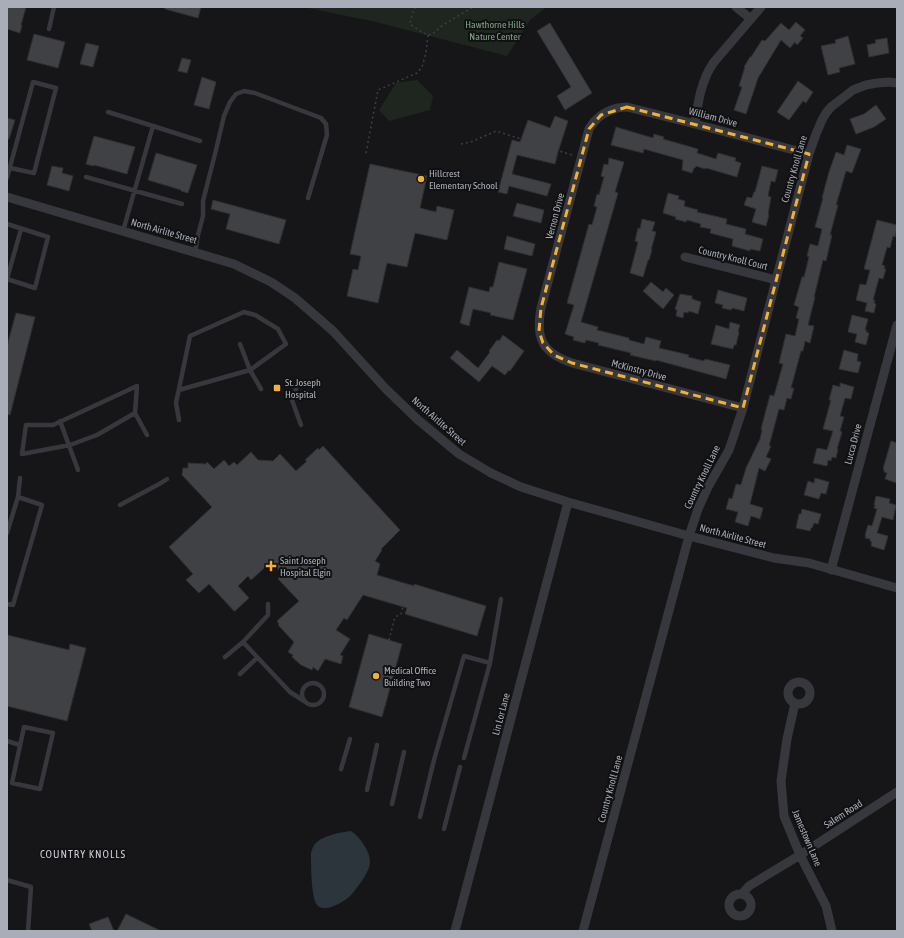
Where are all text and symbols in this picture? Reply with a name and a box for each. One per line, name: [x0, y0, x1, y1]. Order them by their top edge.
park label: Hawthorne Hills Nature Center: [465, 19, 525, 42]
street label: William Drive: [688, 105, 739, 129]
street label: Country Knoll Lane: [779, 134, 809, 204]
place label: Hillcrest Elementary School: [429, 168, 498, 191]
marker: Hillcrest Elementary School: [416, 174, 426, 184]
street label: Vernon Drive: [544, 191, 567, 240]
street label: North Airlite Street: [130, 216, 198, 246]
street label: Country Knoll Court: [697, 244, 769, 272]
street label: McKinstry Drive: [610, 357, 668, 383]
place label: St. Joseph Hospital: [285, 377, 321, 400]
marker: St. Joseph Hospital: [272, 383, 282, 393]
street label: North Airlite Street: [410, 394, 468, 448]
street label: Lucca Drive: [842, 422, 864, 465]
street label: Country Knoll Lane: [682, 443, 722, 511]
street label: North Airlite Street: [699, 522, 768, 550]
place label: Saint Joseph Hospital Elgin: [280, 555, 331, 578]
marker: Saint Joseph Hospital Elgin: [265, 560, 277, 572]
place label: Medical Office Building Two: [384, 665, 437, 688]
marker: Medical Office Building Two: [371, 671, 381, 681]
street label: Lin Lor Lane: [490, 691, 512, 736]
street label: Country Knoll Lane: [596, 754, 624, 824]
street label: Salem Road: [822, 797, 864, 830]
street label: Jamestown Lane: [790, 808, 824, 868]
district label: COUNTRY KNOLLS: [40, 848, 126, 860]

